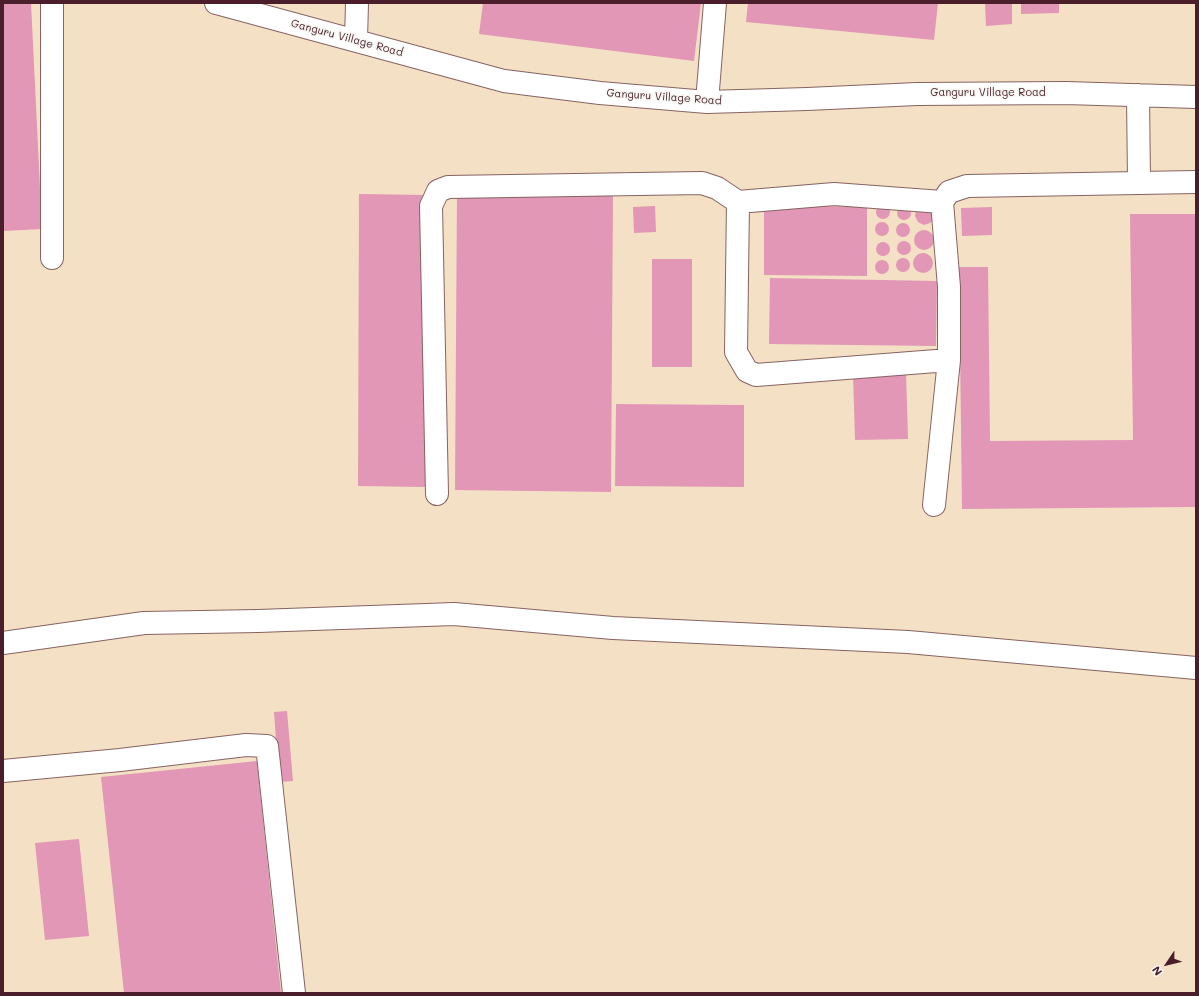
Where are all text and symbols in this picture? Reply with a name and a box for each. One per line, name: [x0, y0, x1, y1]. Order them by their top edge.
street label: Ganguru Village Road: [290, 17, 404, 59]
street label: Ganguru Village Road: [606, 86, 722, 108]
street label: Ganguru Village Road: [930, 86, 1046, 100]
north arrow: [1147, 944, 1187, 984]
text: N: [1148, 963, 1165, 979]

